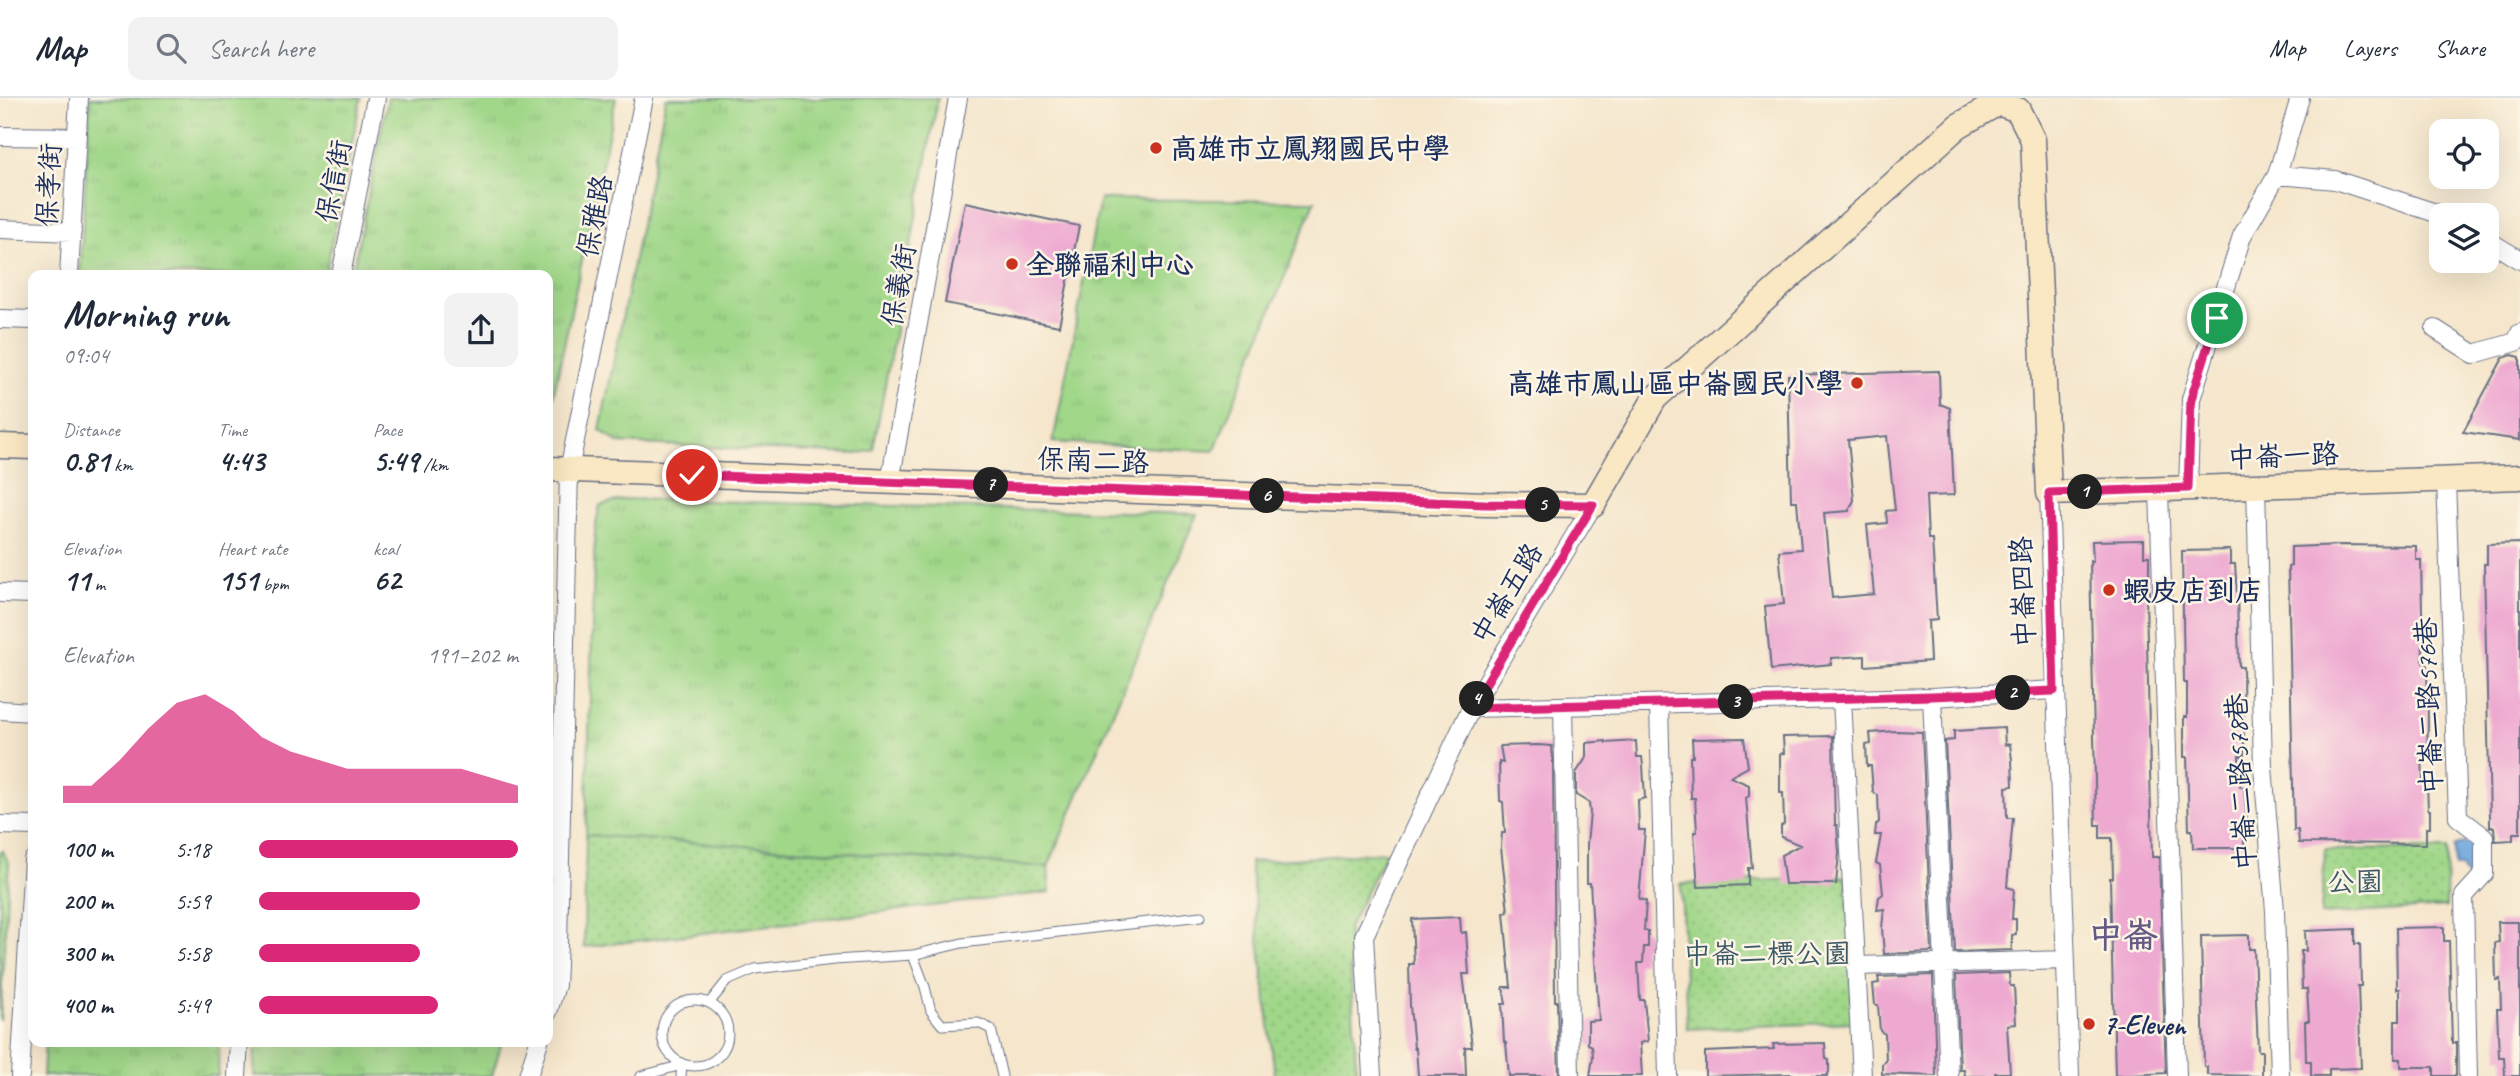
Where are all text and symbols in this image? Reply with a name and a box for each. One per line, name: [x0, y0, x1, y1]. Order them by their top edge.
search box: [128, 17, 618, 80]
text: Map: [35, 27, 86, 69]
icon: search: [152, 29, 190, 67]
text: Search here: [208, 32, 314, 65]
text: Map: [2269, 33, 2306, 63]
text: Layers: [2344, 33, 2397, 63]
text: Share: [2435, 33, 2485, 63]
map controls: [2429, 119, 2499, 273]
button: locate: [2429, 119, 2499, 189]
place label: 高雄市立鳳翔國民中學: [1170, 131, 1450, 166]
street label: 保信街: [308, 137, 359, 226]
marker: 高雄市立鳳翔國民中學: [1148, 140, 1164, 156]
street label: 保孝街: [29, 142, 68, 228]
street label: 保雅路: [569, 172, 620, 261]
button: layers: [2429, 203, 2499, 273]
street label: 保義街: [874, 241, 923, 329]
place label: 全聯福利中心: [1026, 247, 1194, 282]
marker: 全聯福利中心: [1004, 256, 1020, 272]
pin: [2187, 288, 2247, 348]
text: Morning run: [63, 291, 229, 338]
button: share: [444, 293, 518, 367]
icon: arrive: [2198, 299, 2236, 337]
text: 09:04: [63, 341, 109, 370]
place label: 高雄市鳳山區中崙國民小學: [1507, 366, 1843, 401]
marker: 高雄市鳳山區中崙國民小學: [1849, 375, 1865, 391]
text: Distance: [63, 418, 120, 442]
text: Time: [218, 418, 247, 442]
text: Pace: [373, 418, 402, 442]
street label: 中崙一路: [2226, 436, 2340, 475]
street label: 保南二路: [1036, 441, 1150, 480]
text: 0.81: [63, 442, 109, 480]
text: 4:43: [218, 442, 264, 480]
text: 5:49: [373, 442, 419, 480]
pin: [662, 445, 722, 505]
text: km: [109, 453, 133, 477]
text: /km: [419, 453, 448, 477]
icon: check: [673, 456, 711, 494]
pin: 7: [974, 468, 1009, 502]
text: 7: [986, 472, 995, 496]
pin: 1: [2068, 474, 2102, 510]
pin: 6: [1250, 478, 1284, 514]
text: 1: [2080, 479, 2089, 503]
text: 6: [1262, 483, 1271, 507]
pin: 5: [1526, 488, 1560, 522]
text: 5: [1538, 492, 1547, 516]
street label: 中崙四路: [2003, 535, 2042, 649]
street label: 中崙五路: [1463, 536, 1550, 650]
text: Elevation: [63, 537, 121, 561]
text: Heart rate: [218, 537, 287, 561]
text: kcal: [373, 537, 398, 561]
text: 11: [63, 561, 90, 599]
text: 151: [218, 561, 258, 599]
text: 62: [373, 561, 401, 599]
text: m: [90, 572, 105, 596]
text: bpm: [258, 572, 289, 596]
place label: 蝦皮店到店: [2123, 573, 2263, 608]
marker: 蝦皮店到店: [2101, 582, 2117, 598]
street label: 中崙二路576巷: [2408, 616, 2449, 795]
text: Elevation: [63, 641, 134, 670]
text: 191–202 m: [427, 641, 518, 670]
pin: 2: [1996, 676, 2030, 710]
text: 2: [2008, 680, 2017, 704]
pin: 4: [1460, 682, 1494, 716]
pin: 3: [1718, 684, 1754, 720]
text: 4: [1472, 686, 1481, 710]
text: 3: [1731, 689, 1740, 713]
street label: 中崙二路578巷: [2218, 691, 2263, 872]
text: 100 m: [63, 835, 113, 864]
text: 5:18: [175, 835, 211, 864]
park label: 公園: [2327, 864, 2383, 899]
text: 200 m: [63, 887, 113, 916]
text: 5:59: [175, 887, 211, 916]
district label: 中崙: [2088, 913, 2158, 958]
park label: 中崙二標公園: [1683, 936, 1851, 971]
text: 300 m: [63, 939, 113, 968]
text: 5:58: [175, 939, 211, 968]
text: 400 m: [63, 991, 113, 1020]
text: 5:49: [175, 991, 211, 1020]
place label: 7-Eleven: [2103, 1007, 2188, 1042]
marker: 7-Eleven: [2081, 1016, 2097, 1032]

